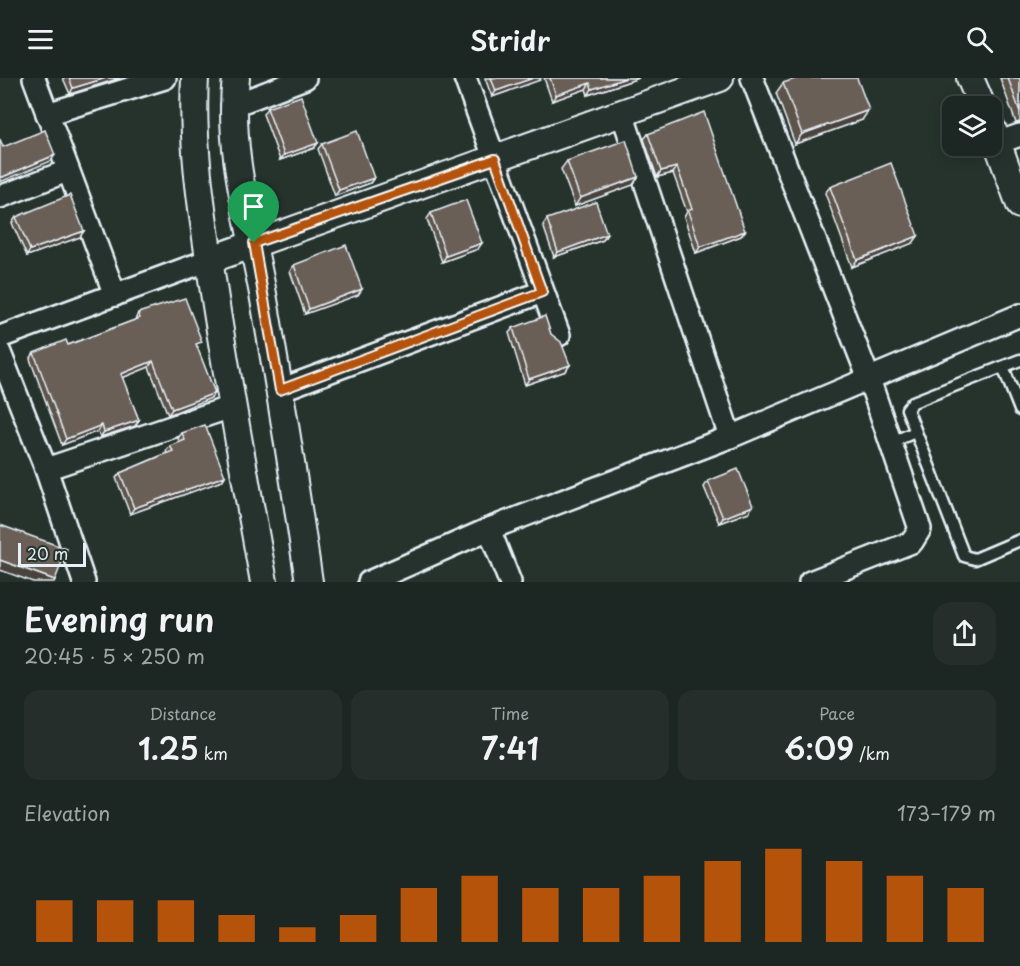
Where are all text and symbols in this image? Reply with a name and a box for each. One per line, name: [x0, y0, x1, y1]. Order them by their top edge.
text: Stridr: [470, 19, 550, 60]
icon: menu: [24, 23, 57, 56]
icon: search: [963, 23, 996, 56]
map controls: [942, 96, 1002, 156]
button: layers: [942, 96, 1002, 156]
pin: [228, 181, 279, 243]
icon: arrive: [237, 190, 270, 223]
scale bar: [18, 540, 86, 568]
text: 20 m: [27, 541, 68, 565]
text: Evening run: [24, 593, 215, 643]
button: share: [933, 602, 996, 665]
text: 20:45 · 5 × 250 m: [24, 641, 205, 671]
text: Distance: [149, 701, 217, 725]
text: Time: [491, 701, 529, 725]
text: Pace: [819, 701, 855, 725]
text: 1.25: [138, 725, 199, 770]
text: 7:41: [481, 725, 539, 770]
text: 6:09: [784, 725, 854, 770]
text: km: [199, 741, 228, 765]
text: /km: [854, 741, 890, 765]
text: Elevation: [24, 798, 110, 828]
text: 173–179 m: [897, 798, 996, 828]

